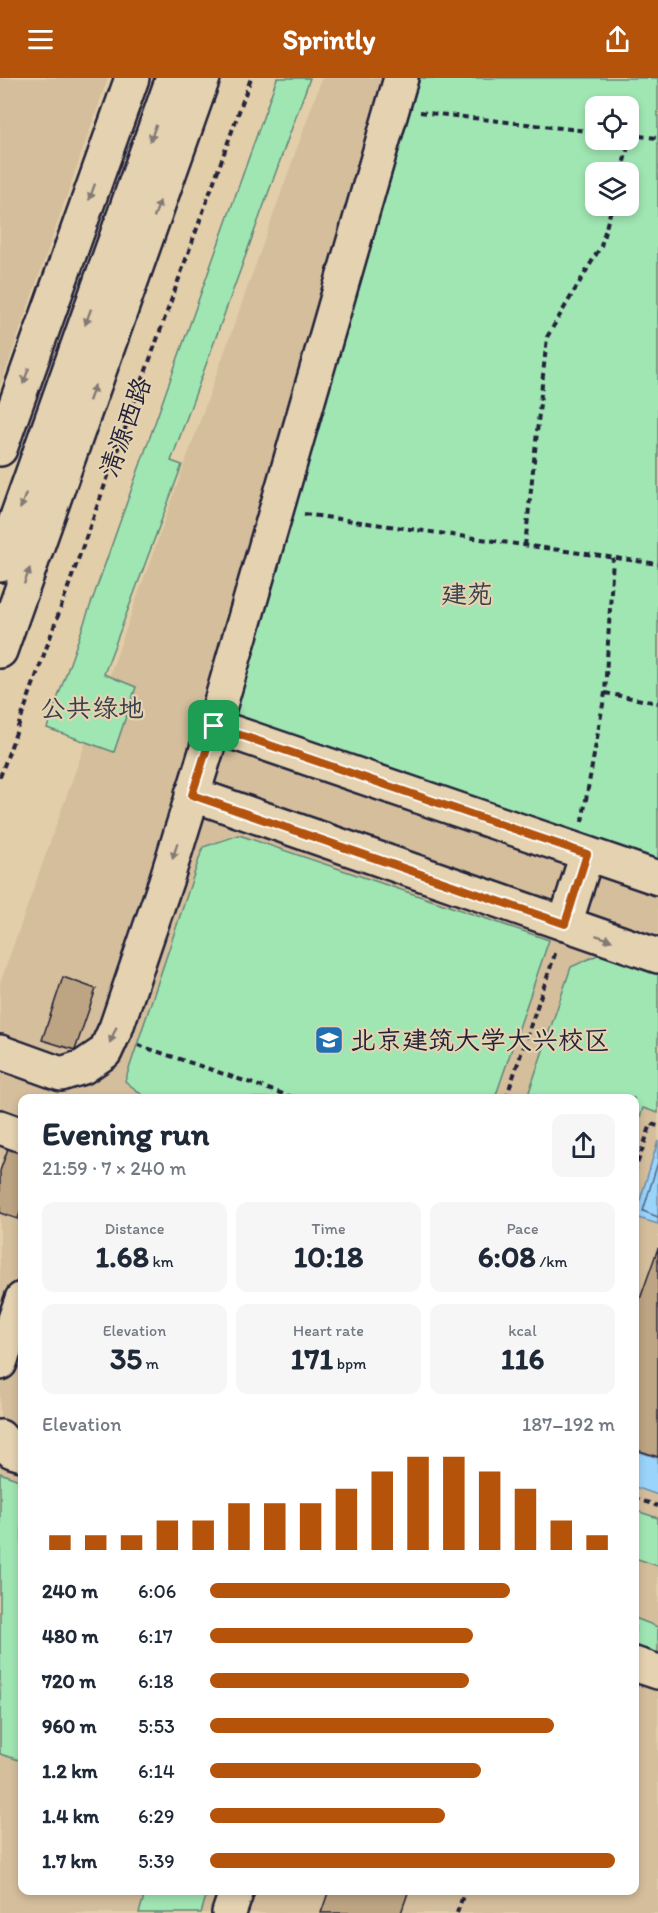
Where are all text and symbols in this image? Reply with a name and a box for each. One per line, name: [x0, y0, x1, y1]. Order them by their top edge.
icon: menu: [24, 23, 57, 56]
text: Sprintly: [283, 23, 375, 56]
icon: share: [601, 23, 634, 56]
map controls: [585, 96, 639, 216]
button: locate: [585, 96, 639, 150]
one-way arrow: [148, 124, 158, 142]
button: layers: [585, 162, 639, 216]
one-way arrow: [86, 184, 96, 202]
one-way arrow: [152, 200, 162, 218]
one-way arrow: [83, 308, 93, 326]
one-way arrow: [21, 367, 31, 385]
street label: 清源西路: [92, 373, 158, 481]
one-way arrow: [87, 383, 97, 401]
one-way arrow: [17, 492, 27, 510]
one-way arrow: [22, 567, 32, 585]
park label: 建苑: [441, 578, 493, 610]
park label: 公共绿地: [40, 692, 144, 724]
pin: [188, 700, 239, 751]
icon: arrive: [197, 709, 230, 742]
one-way arrow: [170, 842, 179, 860]
one-way arrow: [595, 933, 613, 943]
school or university icon: 北京建筑大学大兴校区: [313, 1024, 345, 1056]
place label: 北京建筑大学大兴校区: [350, 1024, 610, 1056]
one-way arrow: [108, 1027, 117, 1044]
text: Evening run: [42, 1114, 209, 1153]
button: share: [552, 1114, 615, 1177]
text: 21:59 · 7 × 240 m: [42, 1156, 186, 1180]
text: Distance: [105, 1219, 164, 1238]
text: Time: [311, 1219, 346, 1238]
text: Pace: [506, 1219, 539, 1238]
text: 1.68: [95, 1238, 149, 1275]
text: 10:18: [293, 1238, 364, 1275]
text: 6:08: [478, 1238, 536, 1275]
text: km: [149, 1252, 174, 1271]
text: /km: [536, 1252, 567, 1271]
text: Elevation: [103, 1321, 166, 1340]
text: Heart rate: [293, 1321, 364, 1340]
text: kcal: [508, 1321, 537, 1340]
text: 35: [110, 1340, 142, 1377]
text: 171: [290, 1340, 333, 1377]
text: 116: [501, 1340, 544, 1377]
text: m: [142, 1354, 159, 1373]
text: bpm: [333, 1354, 367, 1373]
text: Elevation: [42, 1412, 121, 1436]
text: 187–192 m: [522, 1412, 615, 1436]
text: 240 m: [42, 1579, 98, 1603]
text: 6:06: [138, 1579, 176, 1603]
text: 480 m: [42, 1624, 99, 1648]
text: 6:17: [138, 1624, 173, 1648]
text: 720 m: [42, 1669, 96, 1693]
text: 6:18: [138, 1669, 174, 1693]
text: 960 m: [42, 1714, 97, 1738]
text: 5:53: [138, 1714, 175, 1738]
text: 1.2 km: [42, 1759, 98, 1783]
text: 6:14: [138, 1759, 175, 1783]
text: 1.4 km: [42, 1804, 99, 1828]
text: 6:29: [138, 1804, 174, 1828]
text: 1.7 km: [42, 1849, 97, 1873]
text: 5:39: [138, 1849, 175, 1873]

